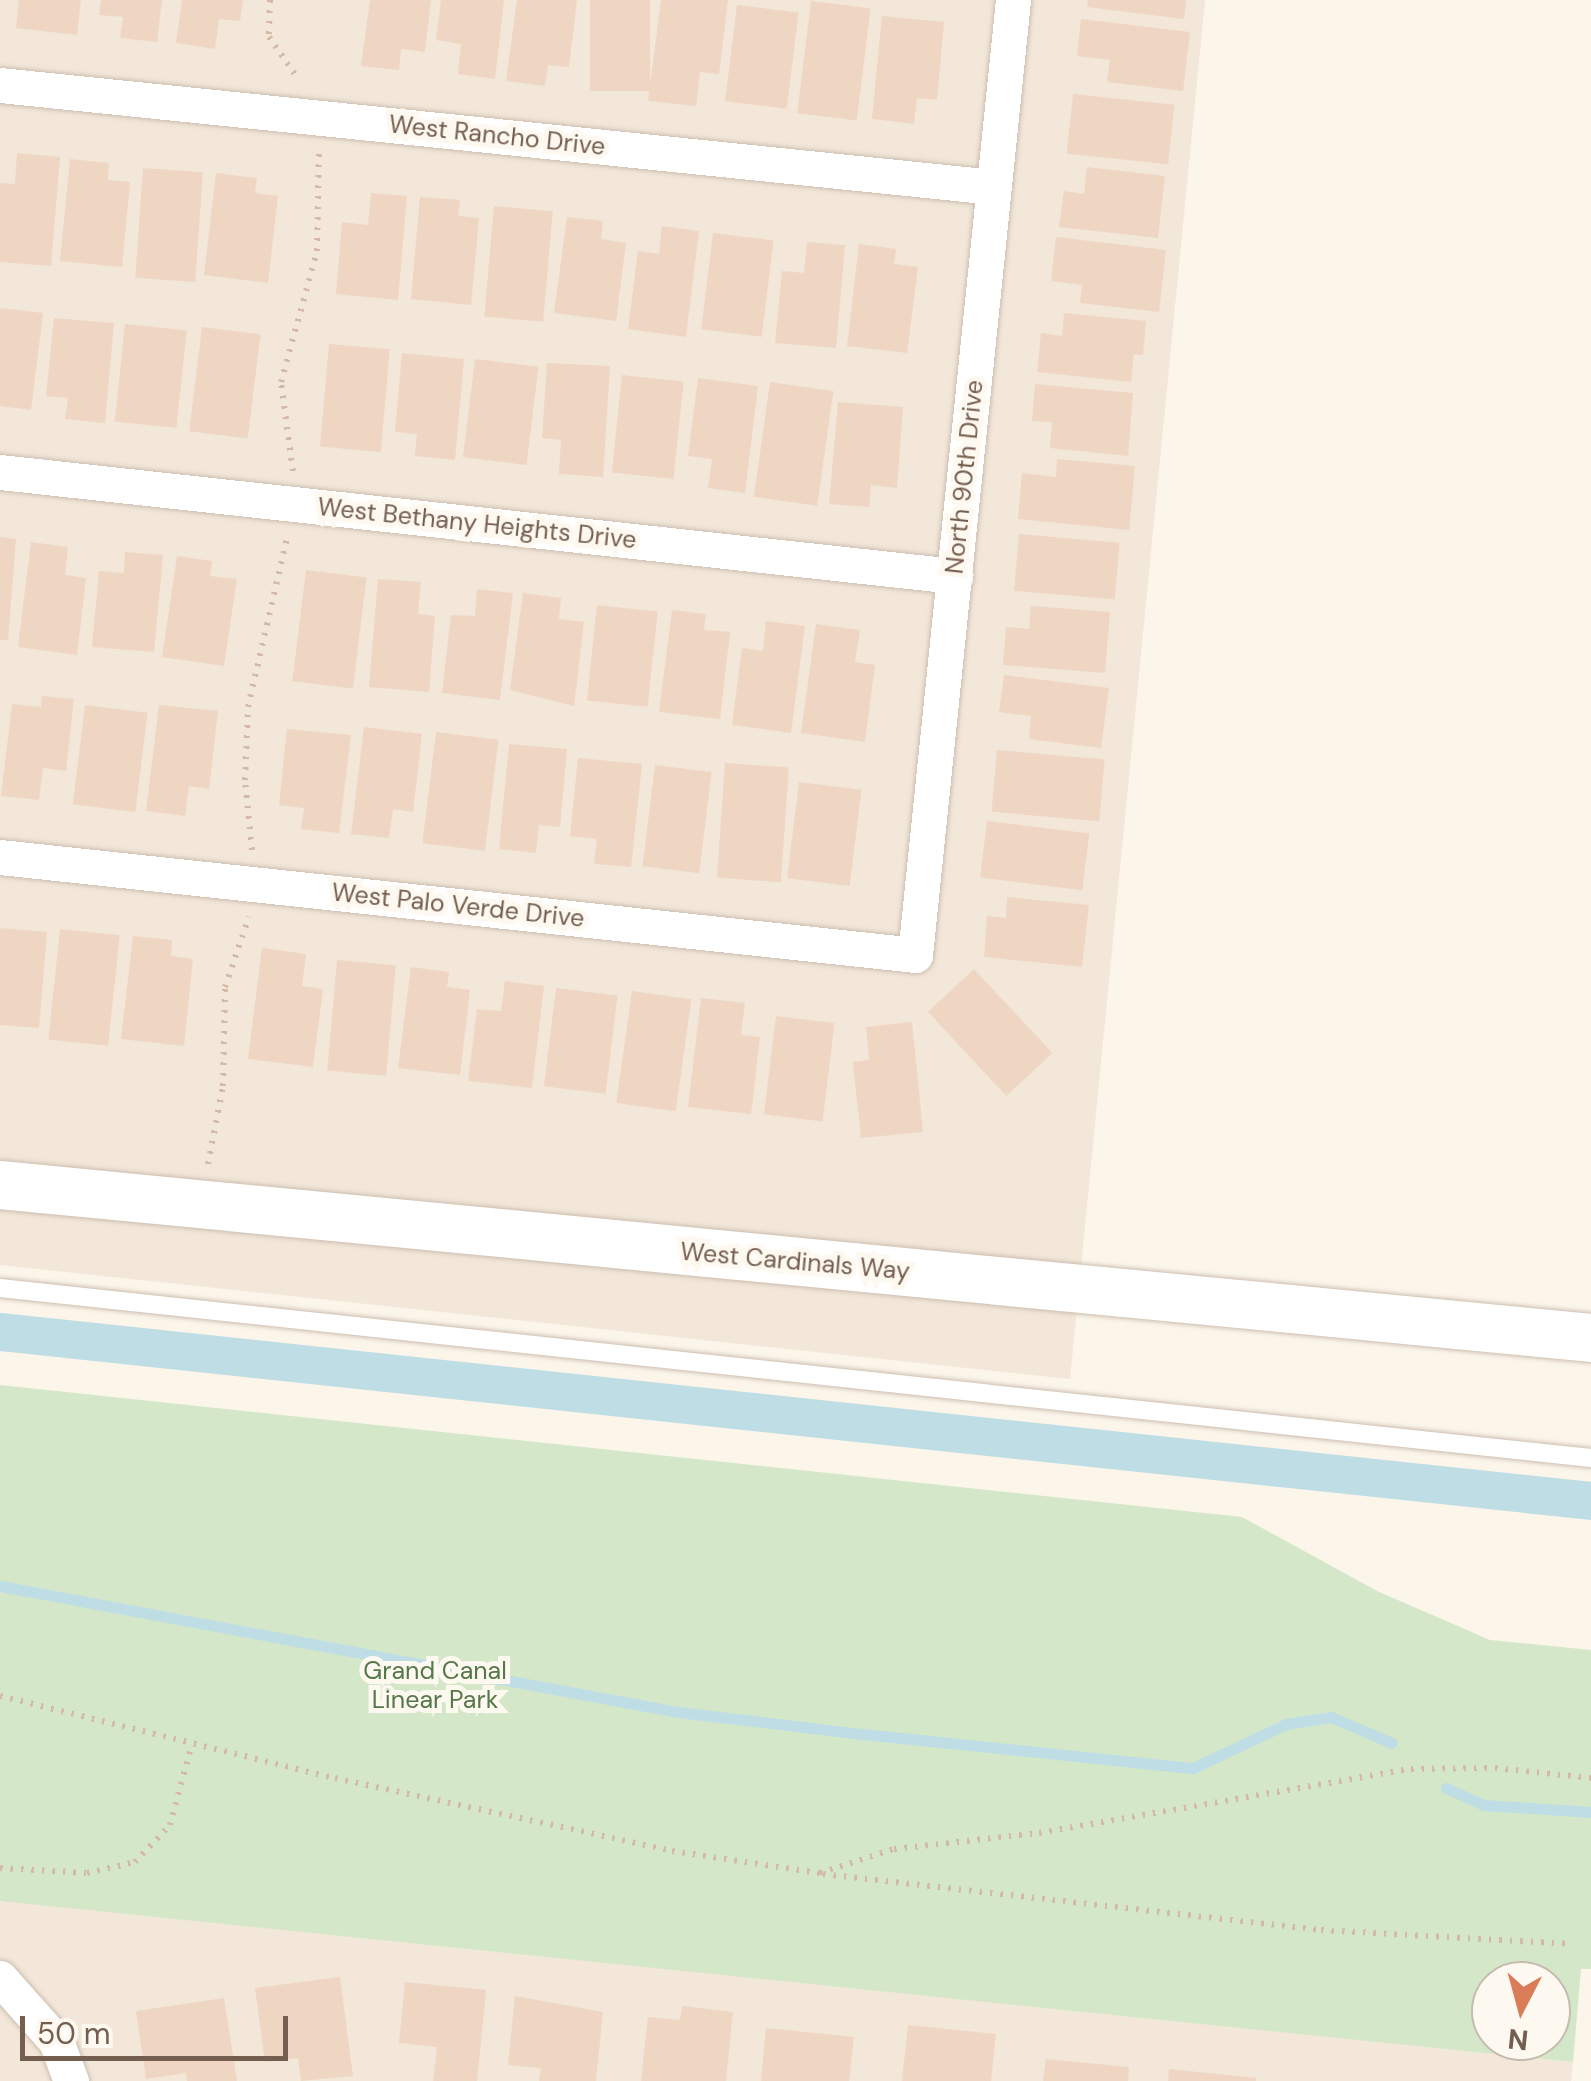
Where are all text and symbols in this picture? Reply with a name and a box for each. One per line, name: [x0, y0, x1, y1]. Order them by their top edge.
street label: West Rancho Drive: [387, 110, 607, 162]
street label: North 90th Drive: [940, 378, 990, 576]
street label: West Bethany Heights Drive: [316, 492, 638, 556]
street label: West Palo Verde Drive: [330, 878, 586, 934]
street label: West Cardinals Way: [679, 1237, 911, 1287]
park label: Grand Canal Linear Park: [363, 1657, 507, 1716]
north arrow: [1471, 1961, 1571, 2061]
scale bar: [25, 1996, 292, 2058]
text: 50 m: [37, 2014, 111, 2053]
text: N: [1506, 2020, 1530, 2059]

